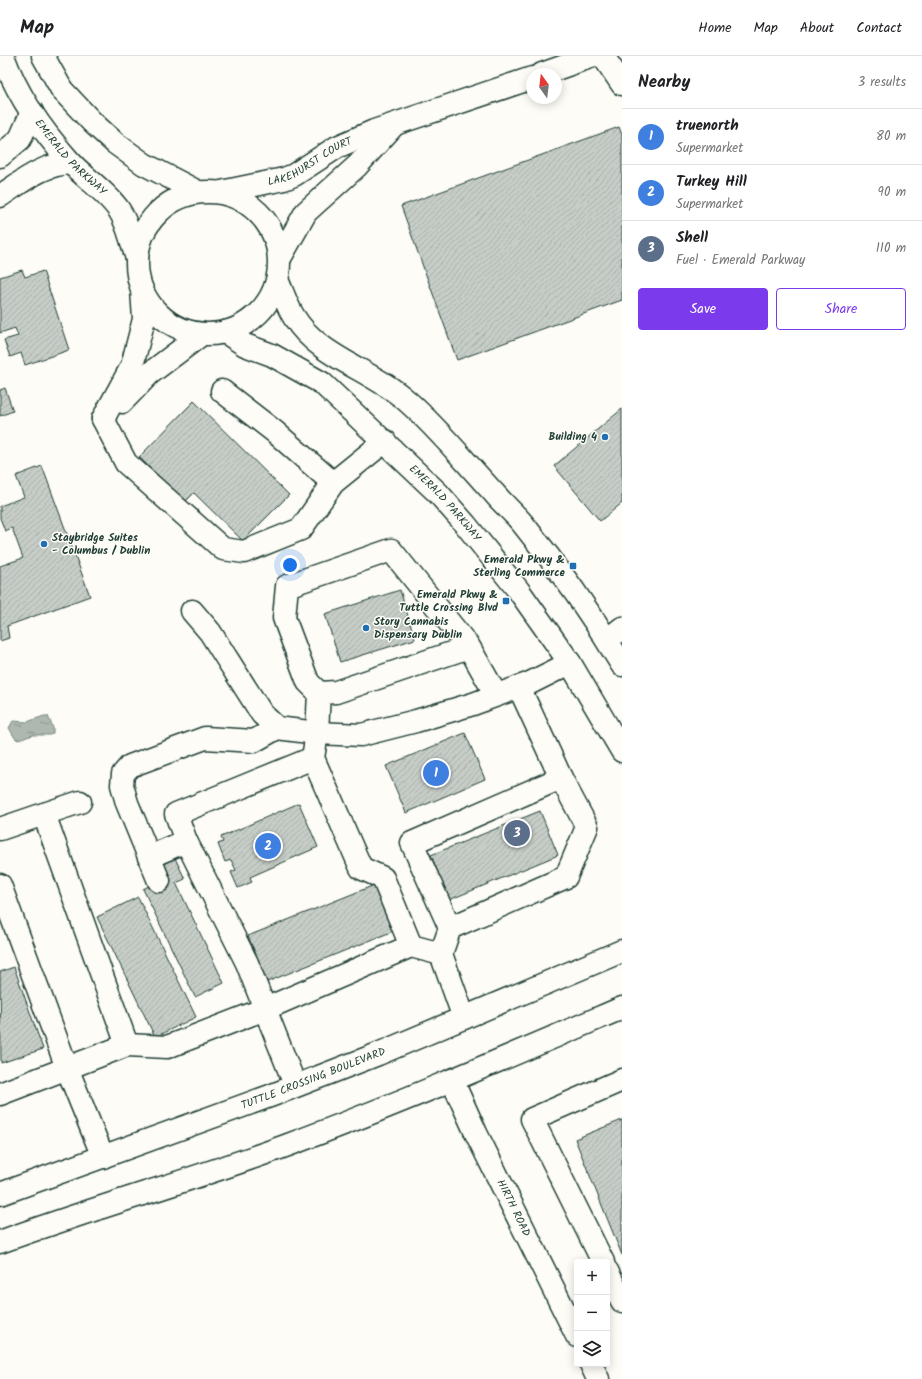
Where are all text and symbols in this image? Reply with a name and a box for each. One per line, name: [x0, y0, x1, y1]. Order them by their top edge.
text: Map: [20, 13, 54, 43]
text: Home: [698, 17, 732, 39]
text: Map: [754, 17, 778, 39]
text: About: [800, 17, 834, 39]
text: Contact: [856, 17, 902, 39]
north arrow: [526, 68, 562, 104]
text: Nearby: [638, 69, 690, 96]
text: 3 results: [858, 72, 906, 93]
text: truenorth: [676, 114, 739, 138]
street label: EMERALD PARKWAY: [30, 115, 111, 200]
text: 1: [649, 126, 653, 147]
text: 80 m: [876, 126, 906, 147]
street label: LAKEHURST COURT: [266, 132, 356, 191]
text: Supermarket: [676, 138, 743, 159]
text: Turkey Hill: [676, 170, 747, 194]
text: 2: [647, 182, 655, 203]
text: 90 m: [878, 182, 906, 203]
text: Supermarket: [676, 194, 743, 215]
text: Shell: [676, 226, 708, 250]
text: 3: [647, 238, 655, 259]
text: 110 m: [876, 238, 906, 259]
text: Fuel · Emerald Parkway: [676, 250, 805, 271]
button: Save: [638, 288, 768, 330]
button: Share: [776, 288, 906, 330]
place label: Building 4: [549, 428, 597, 446]
marker: Building 4: [600, 432, 610, 442]
street label: EMERALD PARKWAY: [405, 461, 486, 546]
place label: Staybridge Suites - Columbus / Dublin: [52, 529, 150, 560]
marker: Staybridge Suites - Columbus / Dublin: [39, 539, 49, 549]
place label: Emerald Pkwy & Sterling Commerce: [473, 551, 566, 582]
your location: [280, 555, 300, 575]
marker: Emerald Pkwy & Sterling Commerce: [568, 561, 578, 571]
place label: Emerald Pkwy & Tuttle Crossing Blvd: [399, 586, 499, 617]
marker: Emerald Pkwy & Tuttle Crossing Blvd: [501, 596, 511, 606]
place label: Story Cannabis Dispensary Dublin: [374, 613, 462, 644]
marker: Story Cannabis Dispensary Dublin: [361, 623, 371, 633]
pin: 1: [423, 758, 449, 788]
pin: 3: [504, 818, 530, 848]
pin: 2: [255, 831, 281, 861]
street label: TUTTLE CROSSING BOULEVARD: [239, 1043, 389, 1115]
street label: HIRTH ROAD: [491, 1176, 535, 1240]
map controls: [574, 1259, 610, 1367]
button: +: [574, 1259, 610, 1295]
button: −: [574, 1295, 610, 1331]
button: layers: [574, 1331, 610, 1367]

